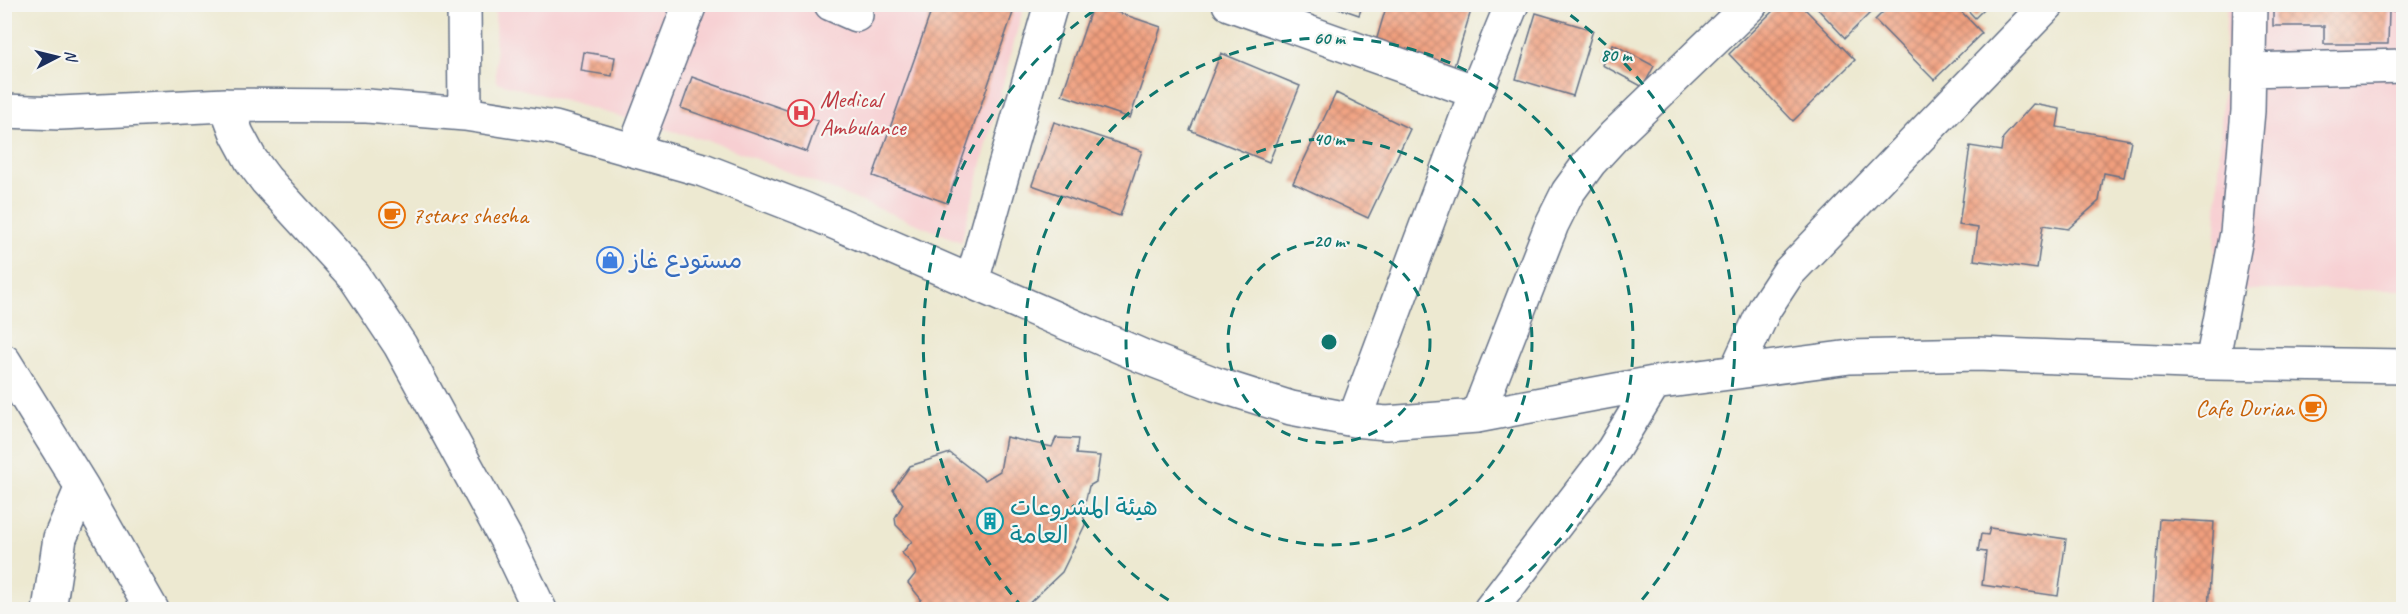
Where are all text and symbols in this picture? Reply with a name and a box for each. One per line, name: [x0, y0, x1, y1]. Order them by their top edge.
north arrow: [27, 27, 87, 87]
text: 60 m: [1313, 27, 1346, 49]
text: 80 m: [1601, 44, 1633, 66]
text: N: [60, 49, 82, 64]
place label: Medical Ambulance: [820, 84, 908, 142]
hospital icon: Medical Ambulance: [786, 98, 816, 128]
text: 40 m: [1314, 128, 1346, 150]
cafe icon: 7stars shesha: [377, 200, 407, 230]
place label: 7stars shesha: [412, 200, 530, 230]
text: 20 m: [1314, 230, 1346, 252]
shop icon: مستودع غاز: [595, 245, 625, 275]
place label: مستودع غاز: [628, 245, 742, 277]
centre of rings: [1319, 332, 1339, 352]
place label: Cafe Durian: [2195, 393, 2295, 423]
cafe icon: Cafe Durian: [2298, 393, 2328, 423]
place label: هيئة المشروعات العامة: [1010, 492, 1158, 550]
building icon: هيئة المشروعات العامة: [975, 506, 1005, 536]

